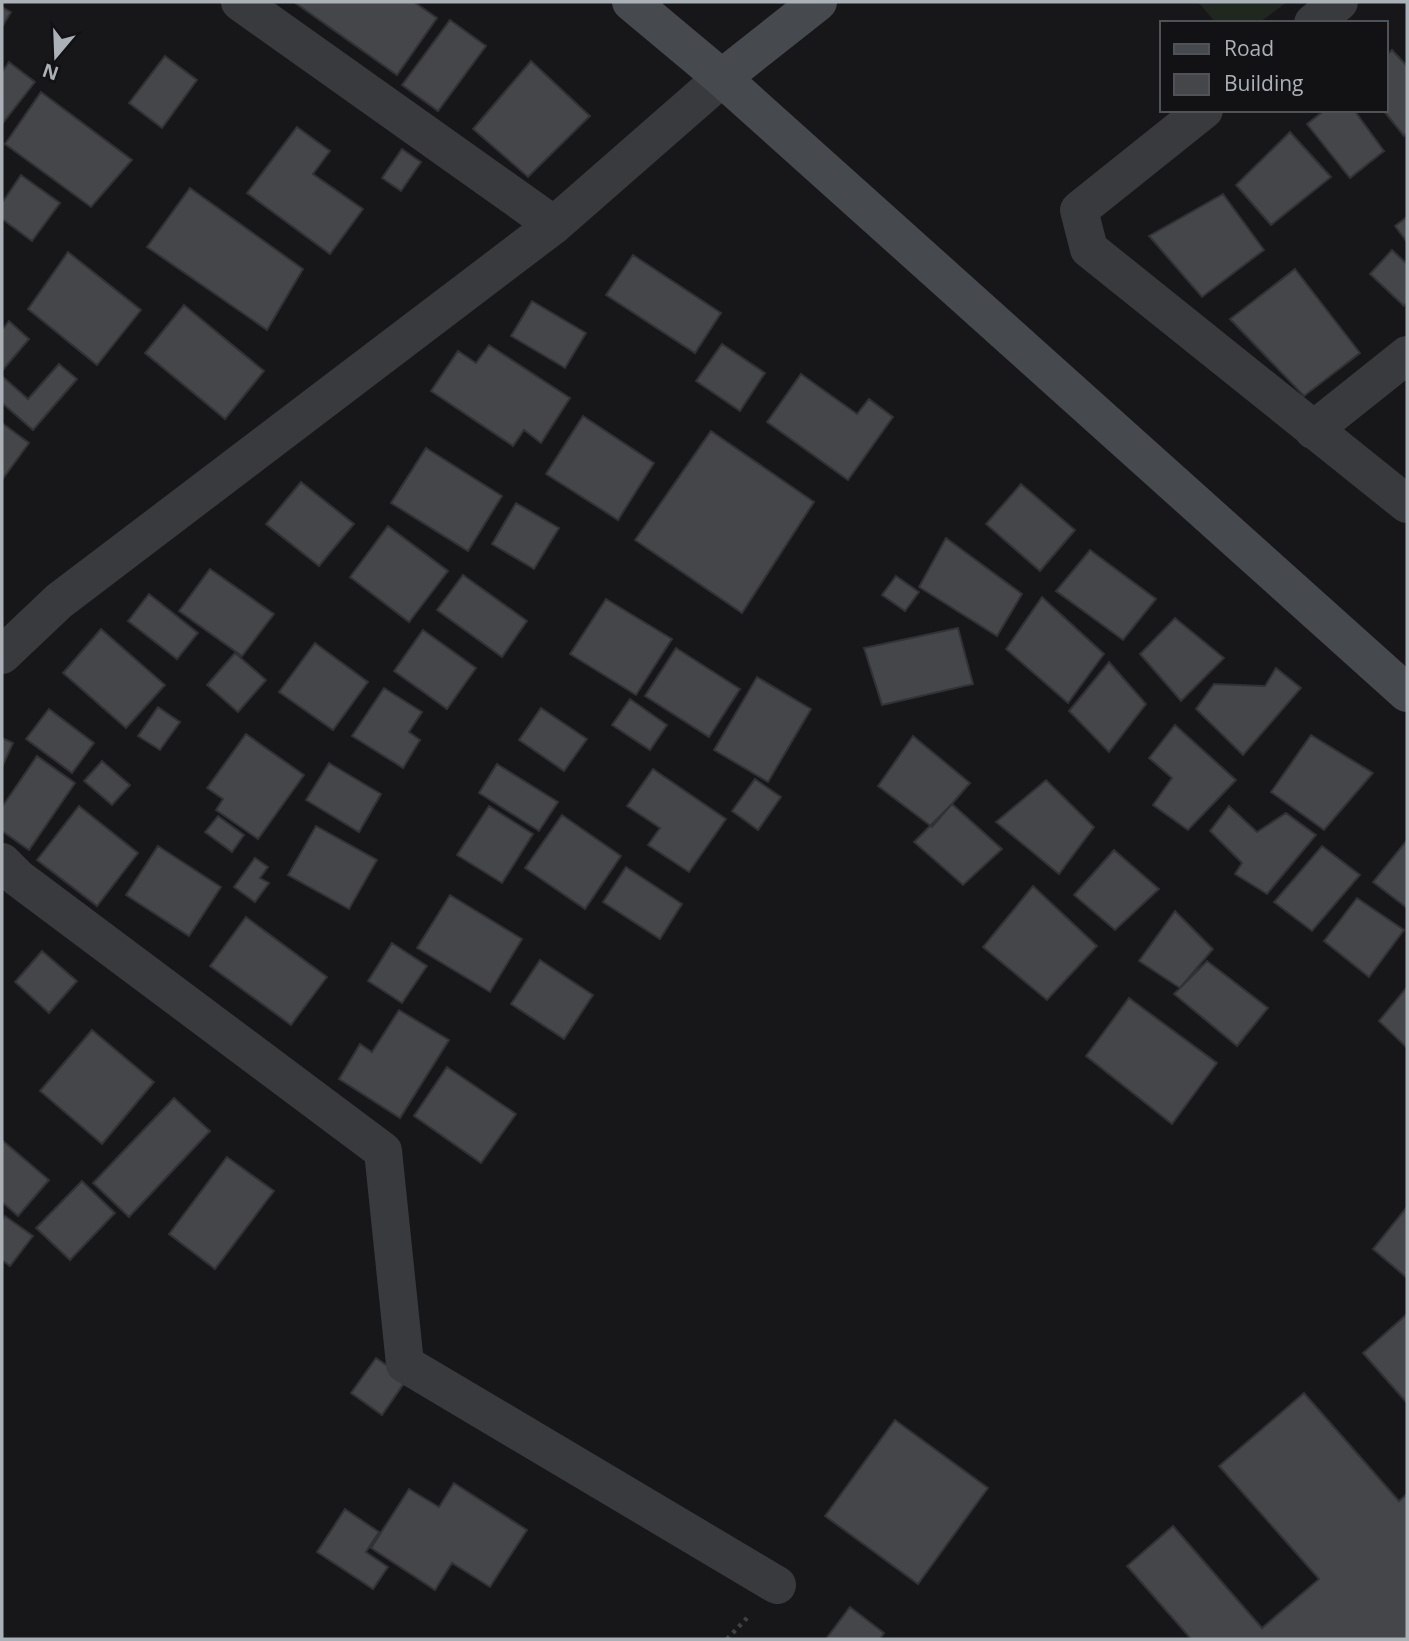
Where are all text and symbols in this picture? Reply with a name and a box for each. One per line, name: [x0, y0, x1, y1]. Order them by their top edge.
north arrow: [21, 21, 91, 91]
legend: [1160, 21, 1388, 112]
text: Road: [1224, 34, 1274, 62]
text: N: [39, 57, 62, 87]
text: Building: [1224, 69, 1303, 97]

